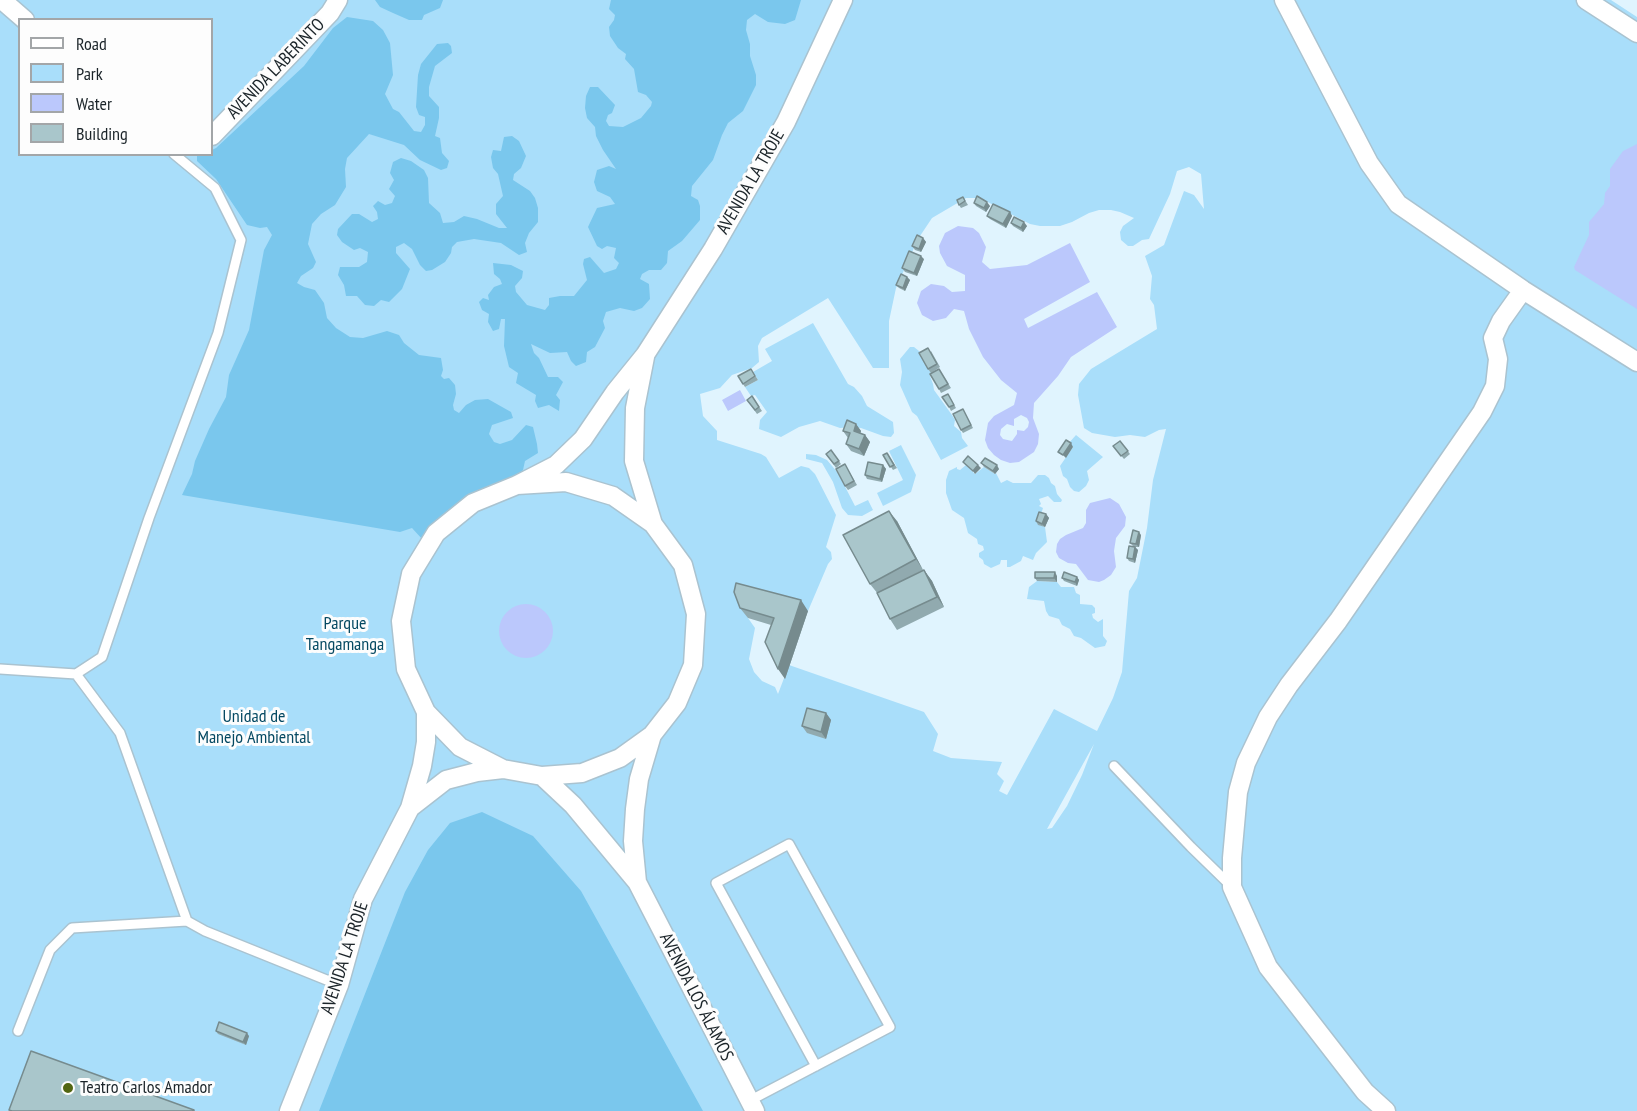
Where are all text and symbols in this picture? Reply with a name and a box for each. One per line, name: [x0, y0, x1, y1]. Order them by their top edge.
street label: AVENIDA LABERINTO: [223, 14, 329, 124]
legend: [18, 18, 213, 156]
text: Road: [76, 32, 107, 55]
text: Park: [76, 62, 103, 85]
text: Water: [76, 92, 112, 115]
text: Building: [76, 122, 128, 145]
street label: AVENIDA LA TROJE: [712, 126, 790, 238]
park label: Parque Tangamanga: [306, 613, 384, 656]
park label: Unidad de Manejo Ambiental: [197, 706, 311, 748]
street label: AVENIDA LA TROJE: [317, 899, 373, 1017]
street label: AVENIDA LOS ÁLAMOS: [654, 929, 738, 1065]
place label: Teatro Carlos Amador: [80, 1077, 212, 1099]
marker: Teatro Carlos Amador: [61, 1081, 75, 1095]

